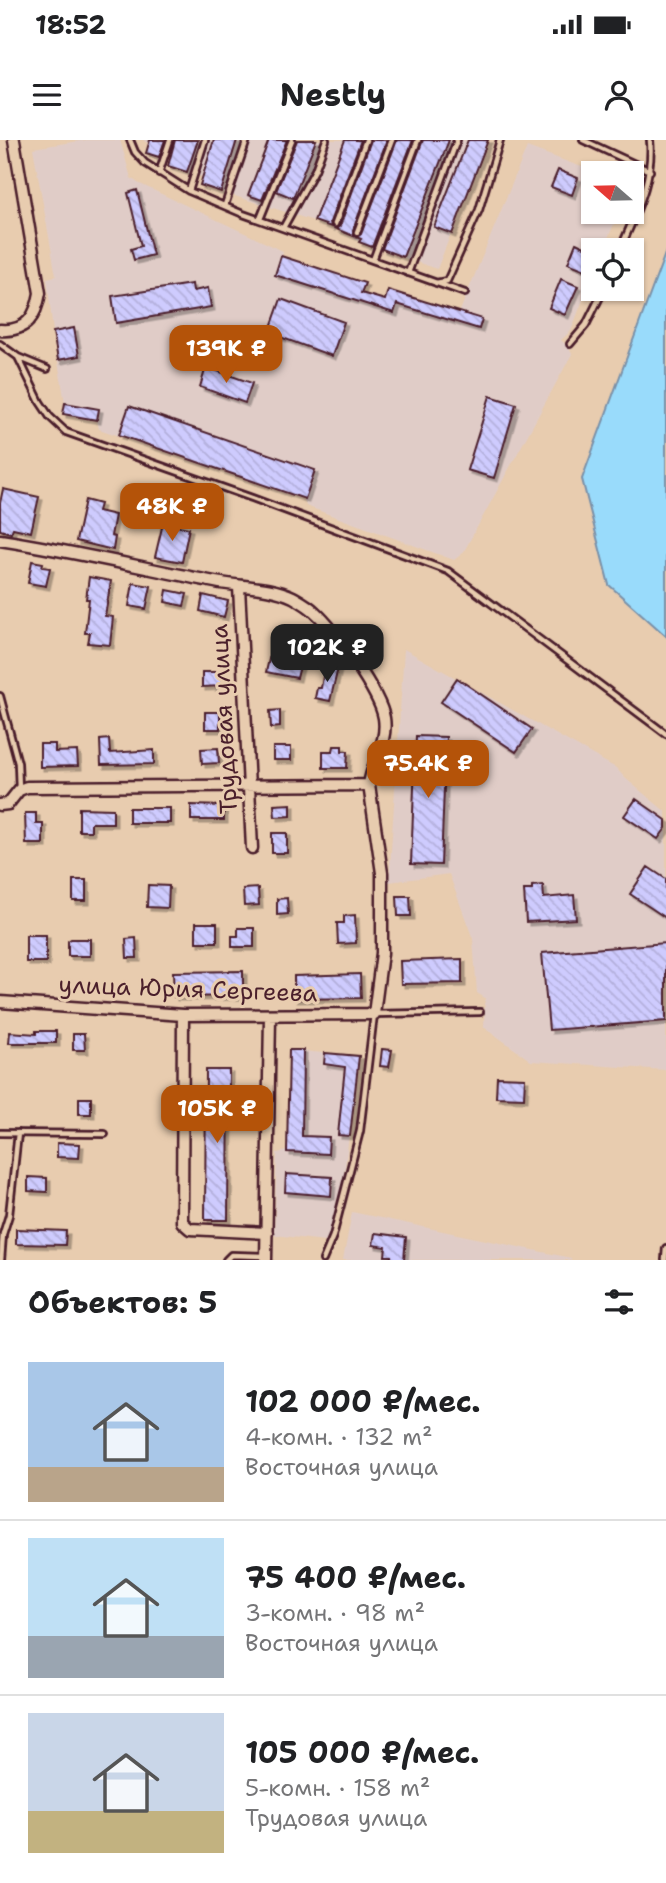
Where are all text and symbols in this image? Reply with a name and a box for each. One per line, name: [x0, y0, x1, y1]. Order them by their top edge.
text: 18:52: [35, 7, 106, 42]
text: Nestly: [280, 73, 386, 116]
icon: menu: [28, 76, 66, 114]
icon: person: [600, 76, 638, 114]
north arrow: [581, 161, 644, 224]
map controls: [581, 161, 644, 301]
button: locate: [581, 238, 644, 301]
pin: 139K ₽: [169, 326, 283, 385]
text: 139K ₽: [185, 333, 267, 363]
pin: 48K ₽: [123, 484, 221, 543]
text: 48K ₽: [136, 491, 208, 521]
street label: Трудовая улица: [203, 623, 245, 815]
pin: 102K ₽: [270, 624, 384, 684]
text: 102K ₽: [287, 632, 367, 662]
pin: 75.4K ₽: [363, 740, 493, 800]
text: 75.4K ₽: [383, 748, 473, 778]
street label: улица Юрия Сергеева: [58, 968, 318, 1010]
pin: 105K ₽: [160, 1086, 274, 1145]
text: 105K ₽: [177, 1093, 257, 1123]
text: Объектов: 5: [28, 1282, 217, 1323]
icon: filters: [600, 1283, 638, 1321]
text: 102 000 ₽/мес.: [245, 1381, 481, 1422]
icon: home: [84, 1390, 168, 1474]
text: 4-комн. · 132 m²: [245, 1422, 433, 1452]
text: Восточная улица: [245, 1452, 438, 1482]
text: 75 400 ₽/мес.: [245, 1557, 466, 1598]
icon: home: [84, 1566, 168, 1650]
text: 3-комн. · 98 m²: [245, 1598, 425, 1628]
text: Восточная улица: [245, 1628, 438, 1658]
text: 105 000 ₽/мес.: [245, 1732, 479, 1773]
icon: home: [84, 1741, 168, 1825]
text: 5-комн. · 158 m²: [245, 1773, 430, 1803]
text: Трудовая улица: [245, 1803, 427, 1833]

